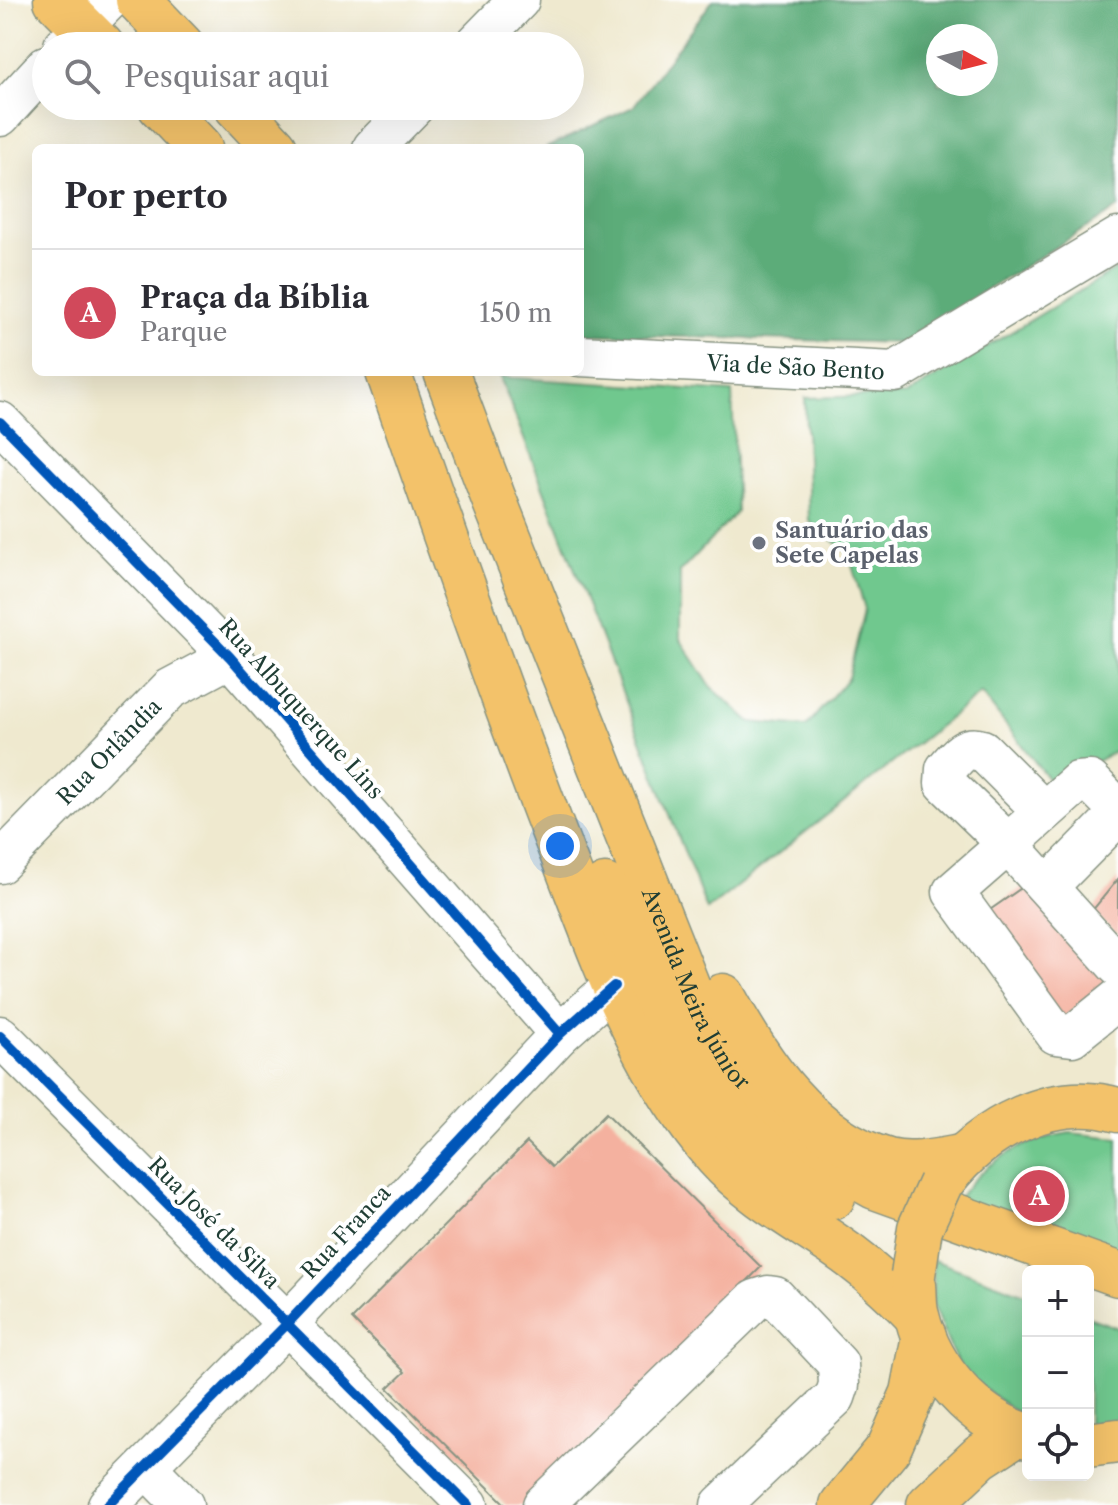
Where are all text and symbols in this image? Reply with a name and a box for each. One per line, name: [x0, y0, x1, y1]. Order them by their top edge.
north arrow: [926, 24, 998, 96]
search box: [32, 32, 584, 120]
icon: search: [60, 54, 104, 98]
text: Pesquisar aqui: [124, 58, 329, 95]
text: Por perto: [64, 175, 228, 217]
text: Praça da Bíblia: [140, 279, 369, 316]
text: A: [80, 297, 100, 329]
text: 150 m: [479, 297, 552, 329]
text: Parque: [140, 316, 227, 348]
street label: Via de São Bento: [705, 349, 885, 385]
place label: Santuário das Sete Capelas: [775, 517, 929, 569]
marker: Santuário das Sete Capelas: [750, 534, 768, 552]
street label: Rua Albuquerque Lins: [213, 613, 389, 805]
street label: Rua Orlândia: [51, 692, 167, 810]
your location: [540, 826, 580, 866]
street label: Avenida Meira Júnior: [636, 883, 756, 1095]
street label: Rua José da Silva: [142, 1151, 286, 1295]
pin: A: [1013, 1166, 1065, 1226]
street label: Rua Franca: [296, 1179, 397, 1285]
map controls: [1022, 1265, 1094, 1481]
button: +: [1022, 1265, 1094, 1337]
button: −: [1022, 1337, 1094, 1409]
button: locate: [1022, 1409, 1094, 1481]

